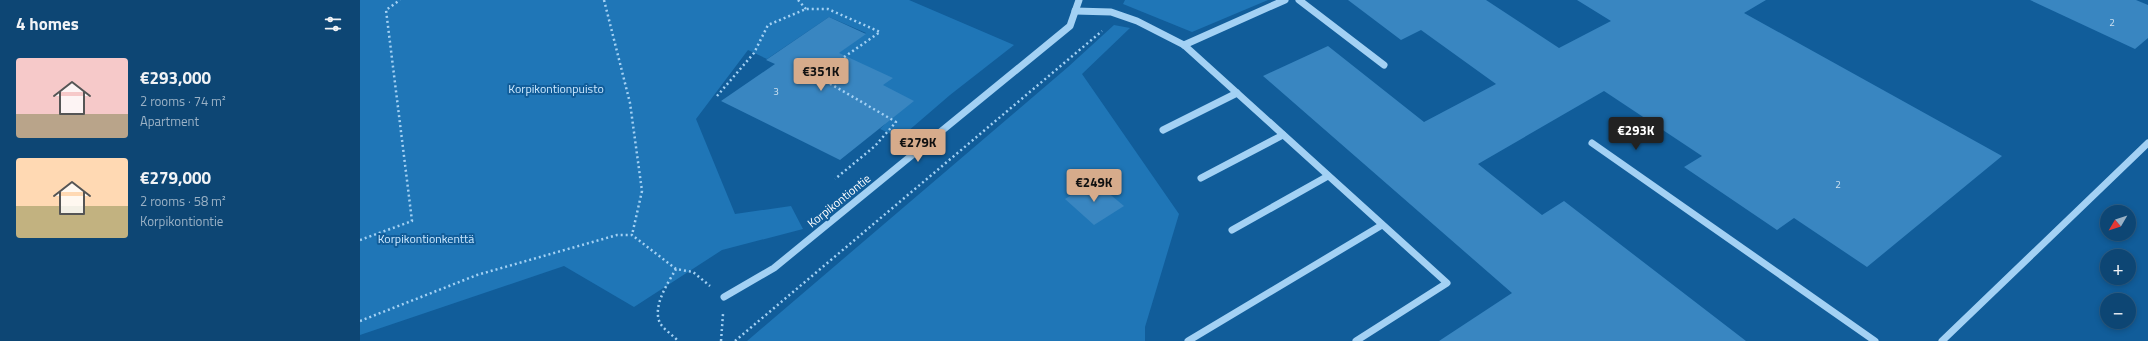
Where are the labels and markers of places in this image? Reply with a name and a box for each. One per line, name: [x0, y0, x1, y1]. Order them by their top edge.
pin: €351K: [793, 58, 849, 92]
pin: €293K: [1608, 117, 1664, 151]
pin: €279K: [890, 129, 946, 163]
pin: €249K: [1066, 169, 1122, 203]

